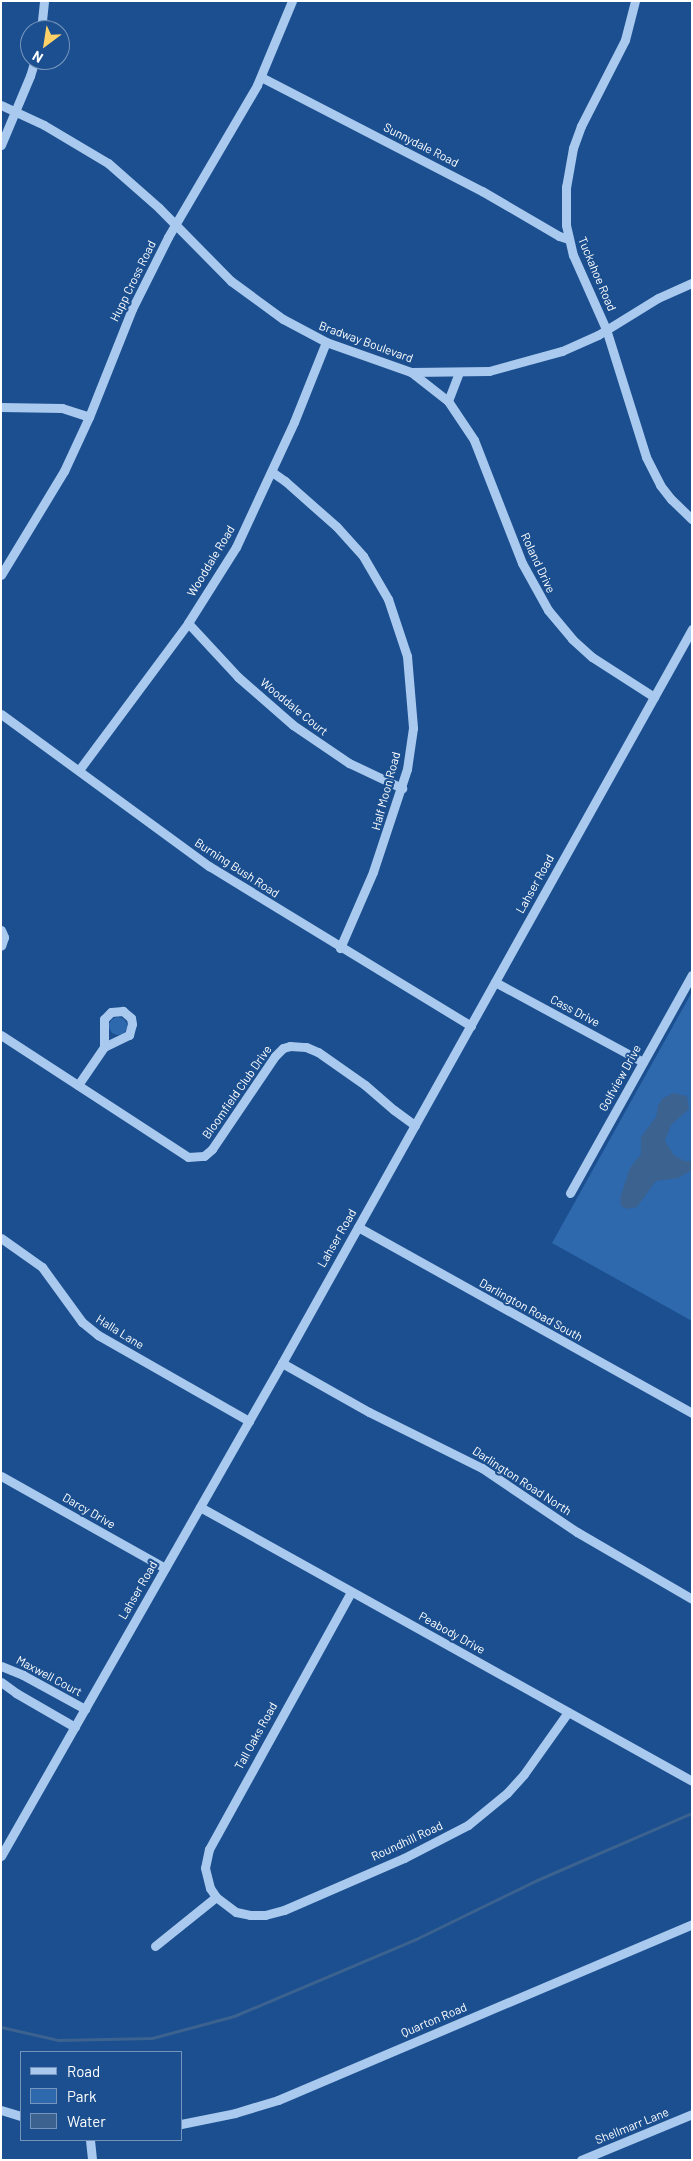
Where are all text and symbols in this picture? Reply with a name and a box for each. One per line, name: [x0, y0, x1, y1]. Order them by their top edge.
north arrow: [20, 20, 70, 70]
text: N: [29, 48, 46, 67]
street label: Sunnydale Road: [381, 120, 461, 170]
street label: Tuckahoe Road: [575, 235, 619, 313]
street label: Hupp Cross Road: [107, 238, 159, 324]
street label: Bradway Boulevard: [317, 318, 415, 366]
street label: Wooddale Road: [184, 523, 238, 599]
street label: Roland Drive: [518, 531, 558, 595]
street label: Wooddale Court: [257, 675, 331, 739]
street label: Half Moon Road: [369, 750, 403, 832]
street label: Burning Bush Road: [192, 835, 282, 901]
street label: Lahser Road: [513, 852, 557, 916]
street label: Cass Drive: [548, 992, 602, 1030]
street label: Bloomfield Club Drive: [199, 1042, 275, 1142]
street label: Golfview Drive: [596, 1042, 644, 1114]
street label: Lahser Road: [315, 1206, 359, 1270]
street label: Darlington Road South: [477, 1276, 585, 1344]
street label: Halla Lane: [93, 1312, 147, 1352]
street label: Darlington Road North: [470, 1444, 574, 1518]
street label: Darcy Drive: [60, 1490, 118, 1532]
street label: Lahser Road: [116, 1558, 160, 1622]
street label: Peabody Drive: [416, 1609, 488, 1657]
street label: Maxwell Court: [14, 1653, 84, 1699]
street label: Tall Oaks Road: [232, 1700, 280, 1772]
street label: Roundhill Road: [369, 1818, 445, 1864]
street label: Quarton Road: [399, 2000, 469, 2040]
legend: [20, 2051, 182, 2141]
text: Road: [67, 2062, 100, 2080]
text: Park: [67, 2087, 96, 2105]
street label: Shellmarr Lane: [593, 2105, 671, 2147]
text: Water: [67, 2112, 106, 2130]

